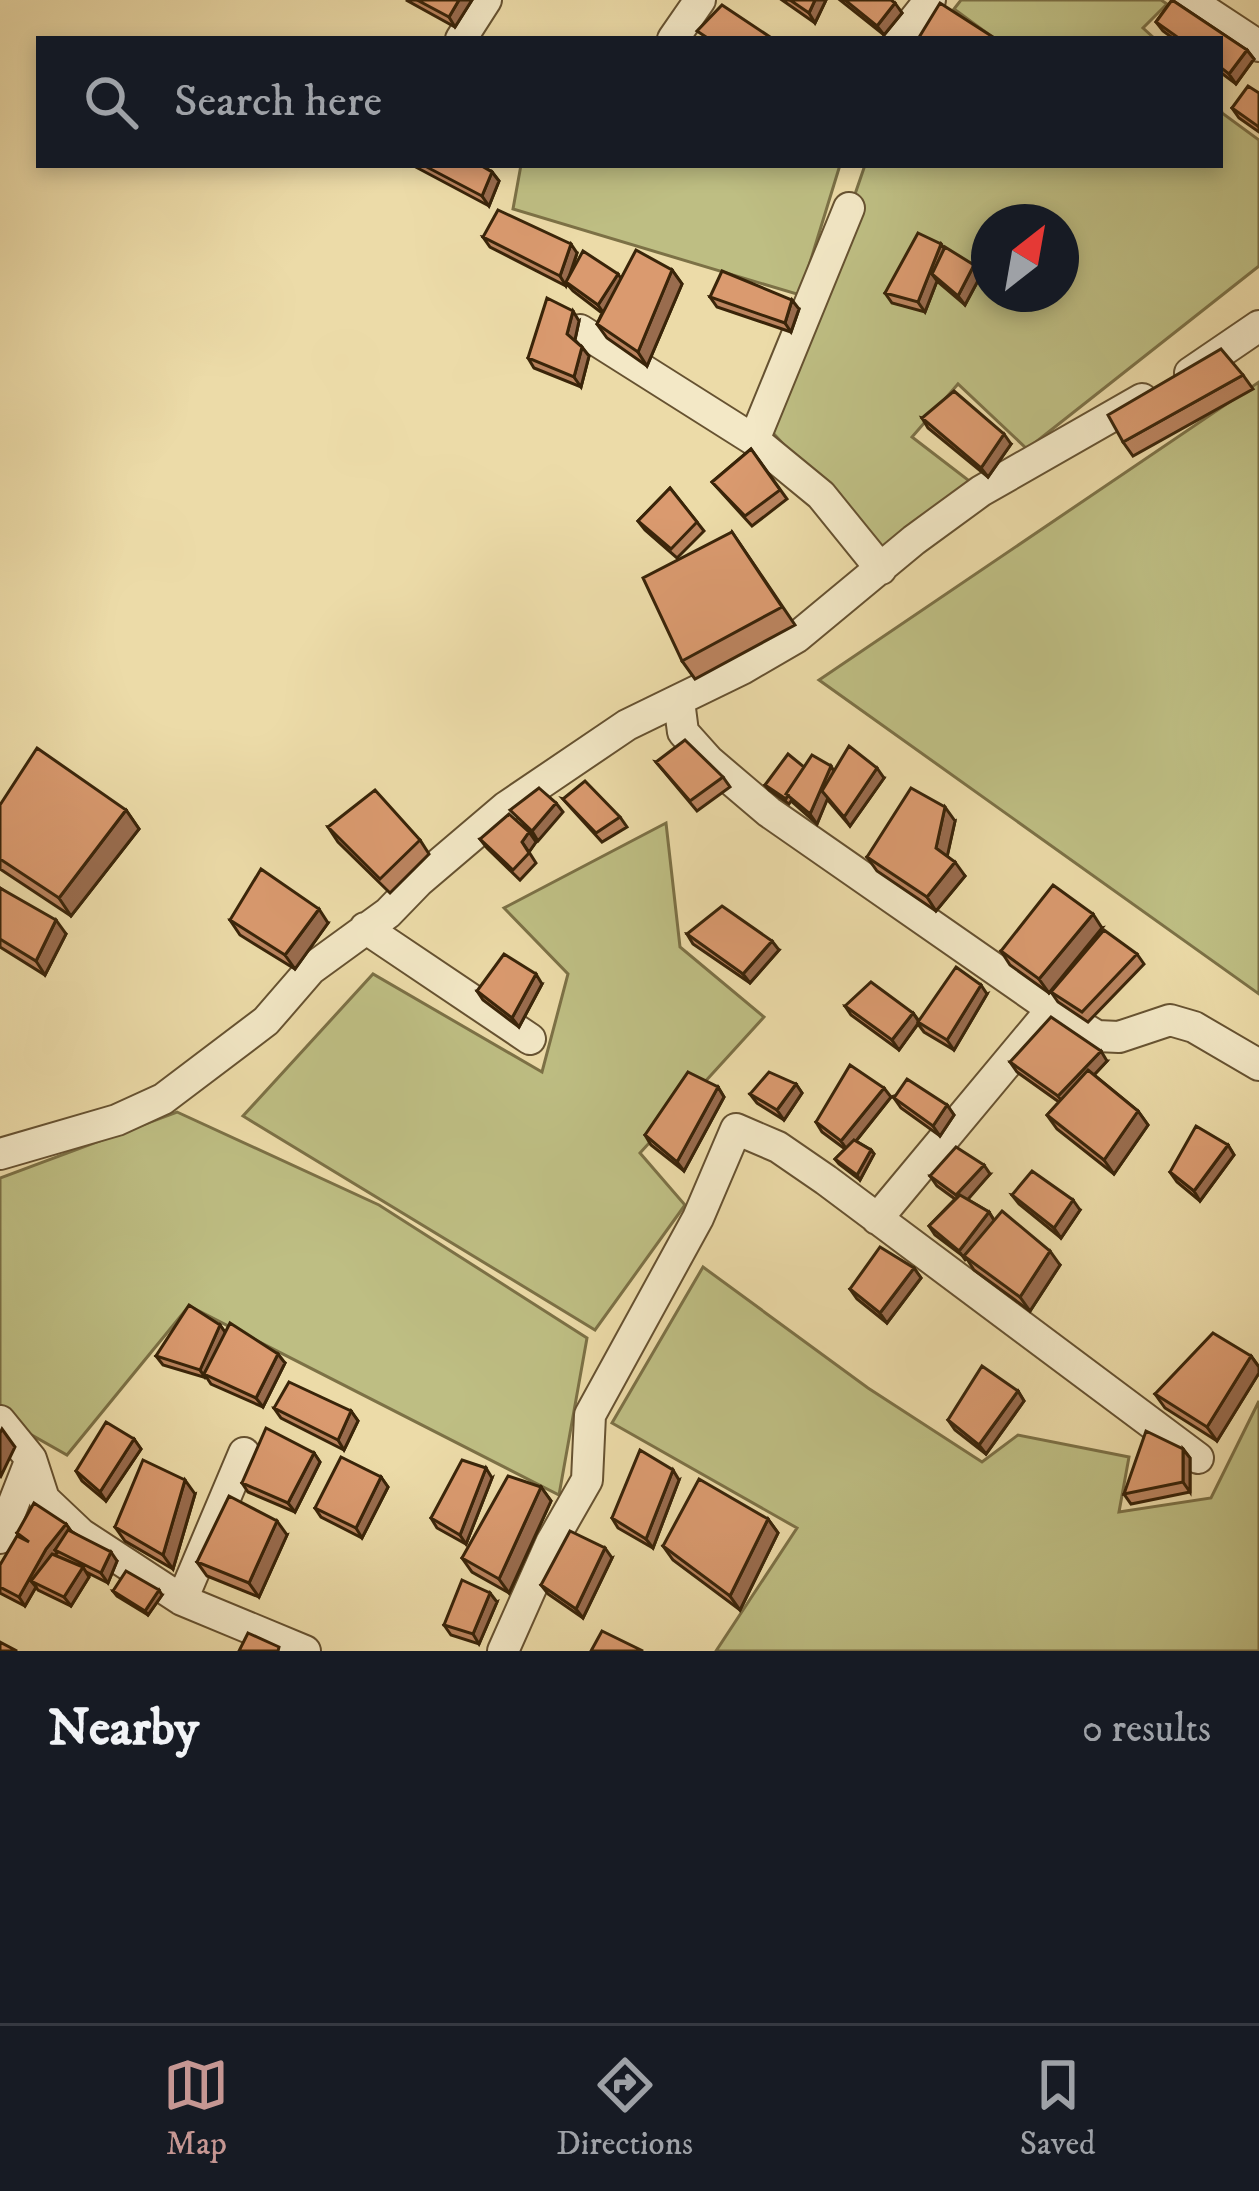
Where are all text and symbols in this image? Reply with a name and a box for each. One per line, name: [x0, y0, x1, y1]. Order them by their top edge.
search box: [36, 36, 1223, 168]
icon: search: [78, 69, 144, 135]
text: Search here: [174, 74, 382, 130]
north arrow: [971, 204, 1079, 312]
text: Nearby: [48, 1697, 199, 1761]
text: 0 results: [1082, 1705, 1211, 1754]
tab: Map: [163, 2052, 229, 2165]
tab: Directions: [556, 2052, 693, 2165]
tab: Saved: [1020, 2052, 1096, 2165]

